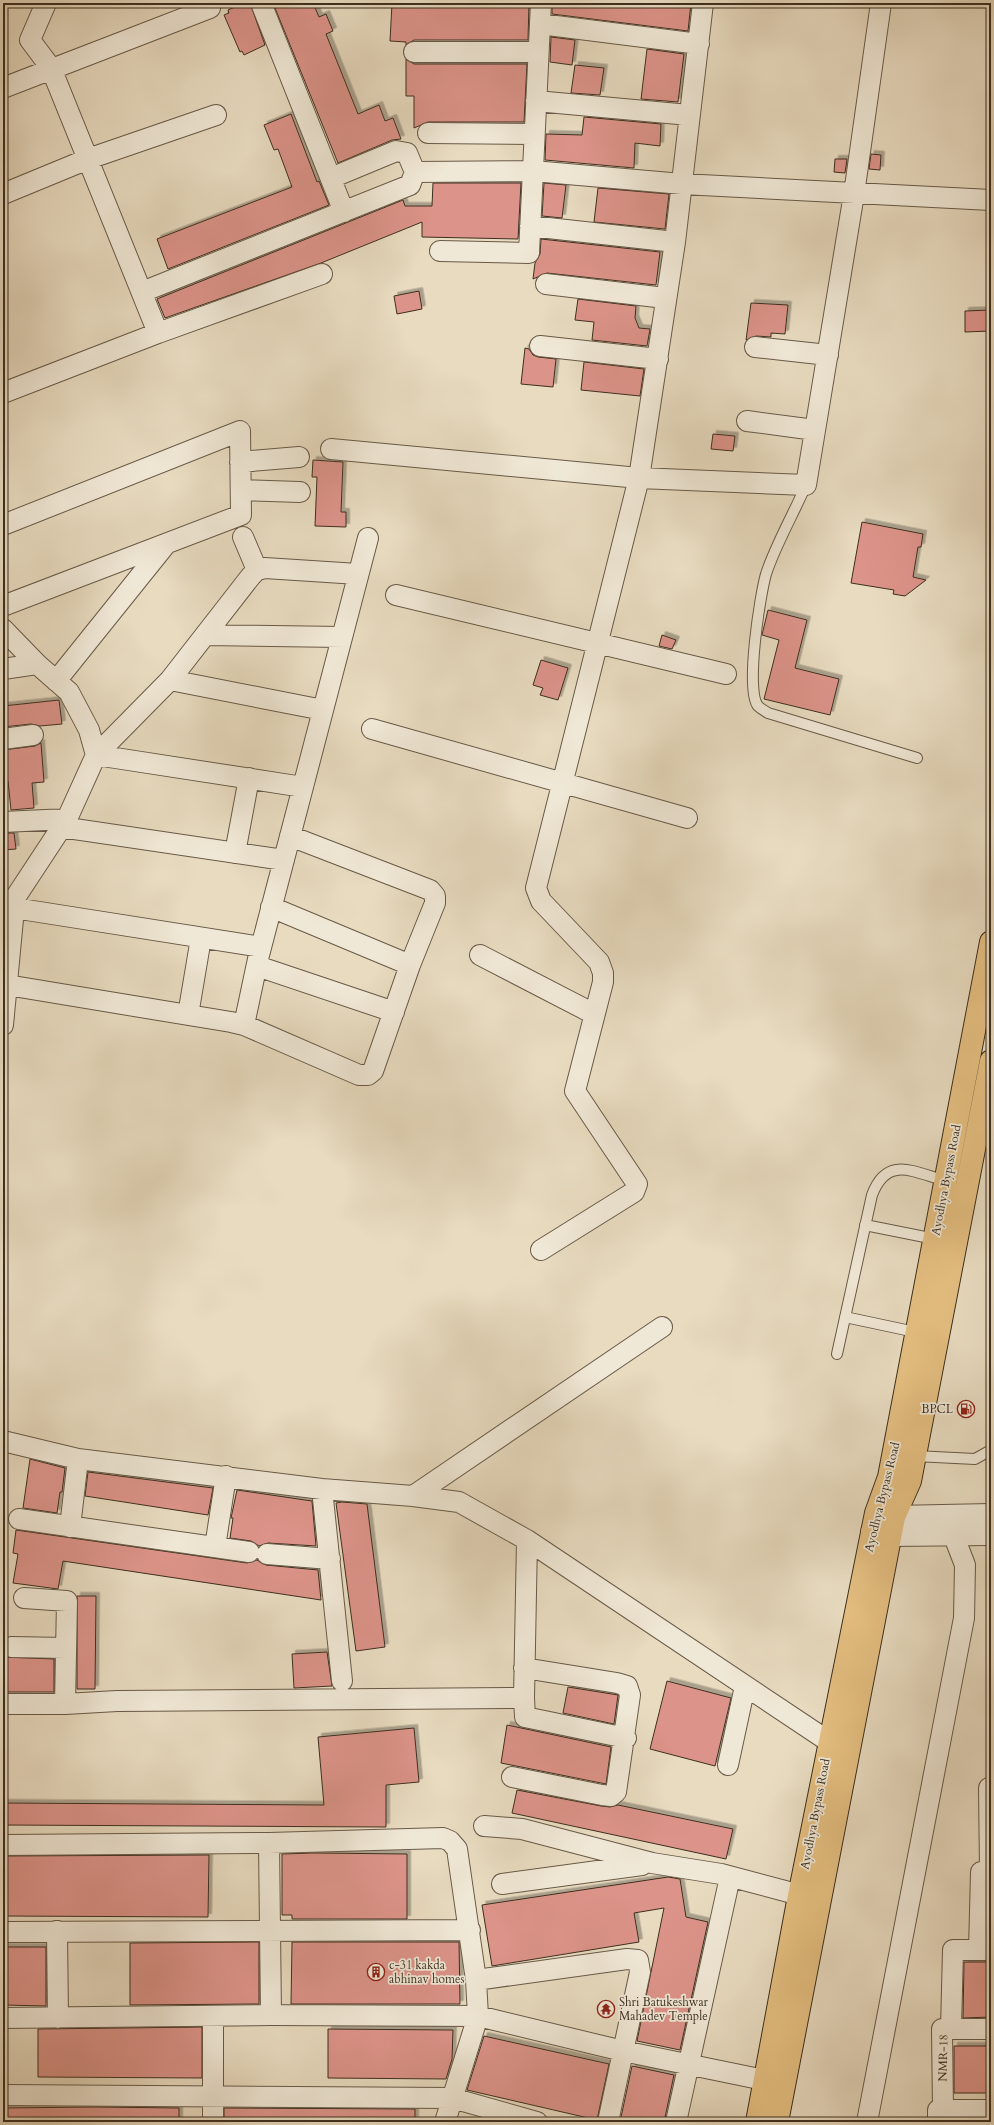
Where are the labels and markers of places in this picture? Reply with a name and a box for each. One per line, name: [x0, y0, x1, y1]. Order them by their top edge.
fuel station icon: BPCL: [956, 1399, 976, 1419]
place label: BPCL: [921, 1401, 954, 1417]
place label: c-31 kakda abhinav homes: [389, 1957, 465, 1987]
building icon: c-31 kakda abhinav homes: [366, 1962, 386, 1982]
place label: Shri Batukeshwar Mahadev Temple: [619, 1994, 709, 2024]
temple icon: Shri Batukeshwar Mahadev Temple: [596, 1999, 616, 2019]

